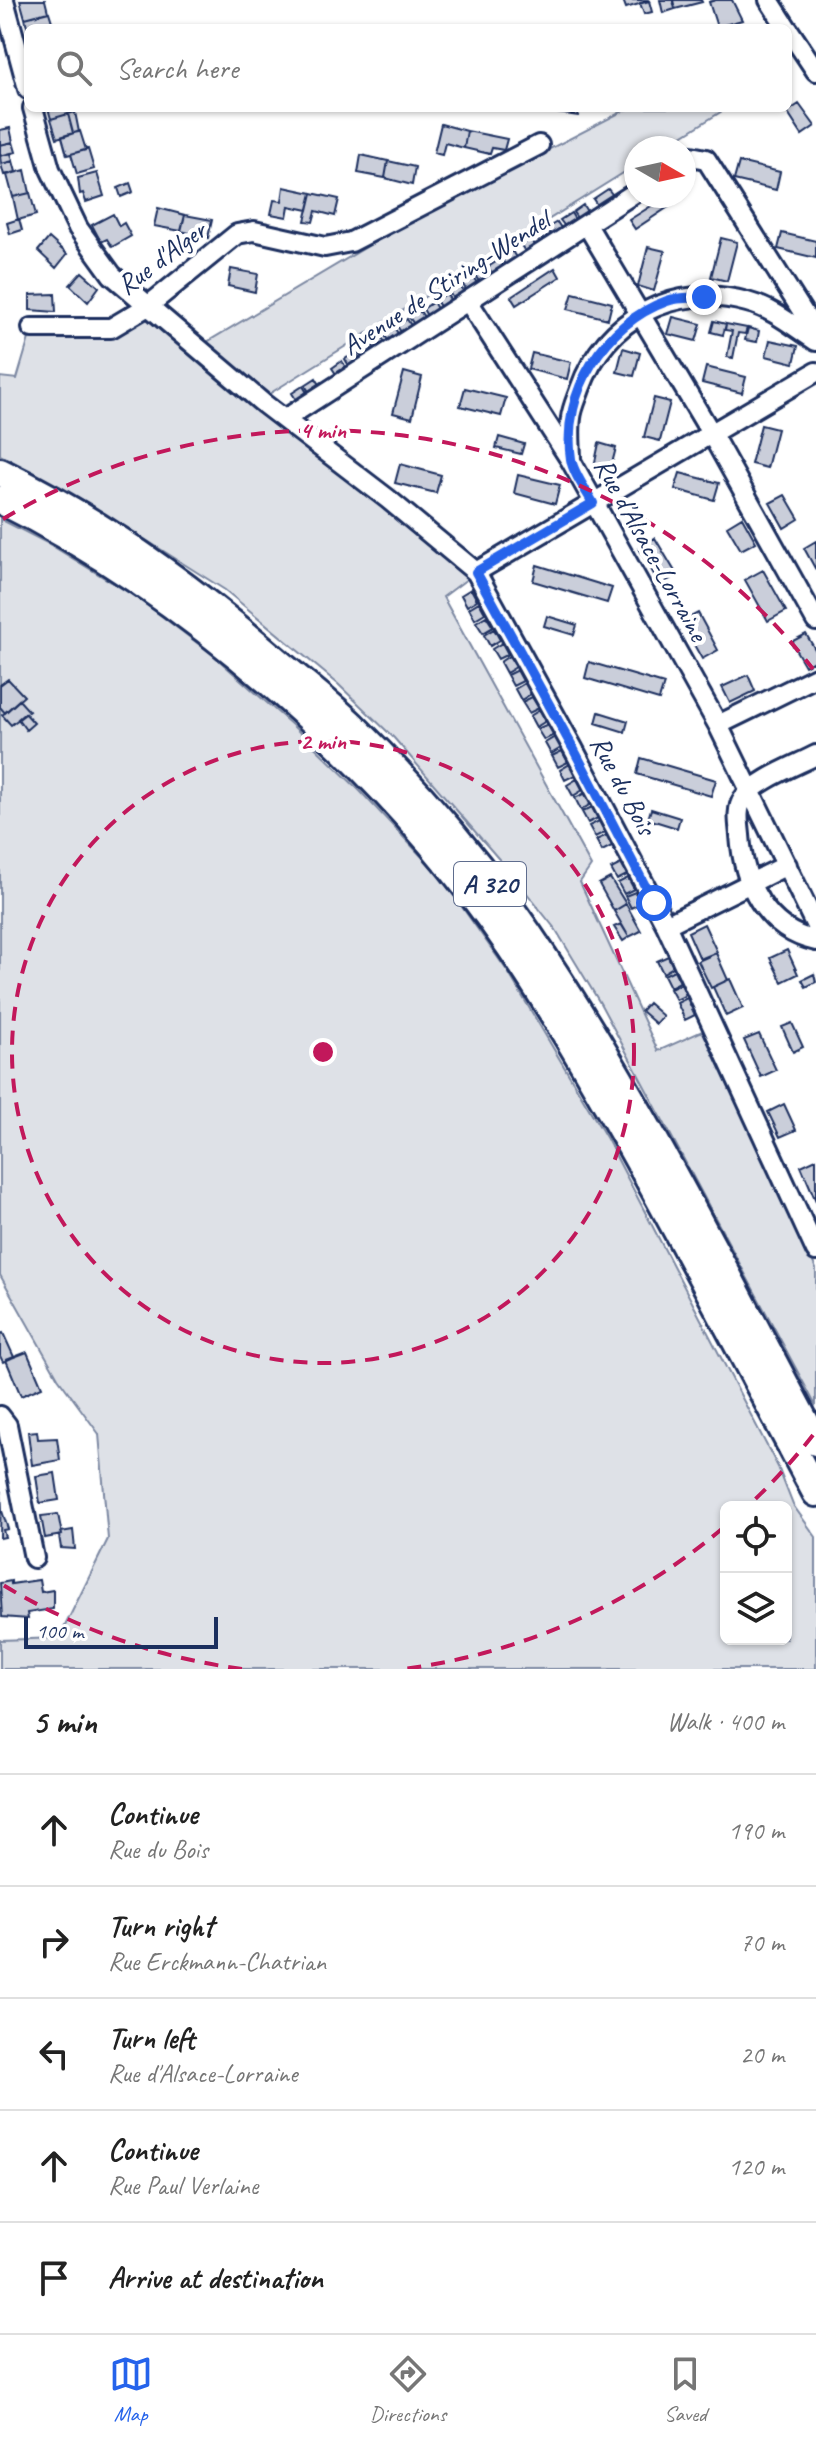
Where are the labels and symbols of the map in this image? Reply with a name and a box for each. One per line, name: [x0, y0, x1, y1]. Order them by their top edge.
north arrow: [624, 136, 696, 208]
street label: Avenue de Stiring-Wendel: [335, 199, 560, 363]
street label: Rue d'Alger: [110, 211, 214, 302]
route end: [686, 279, 722, 315]
text: 4 min: [300, 415, 347, 445]
street label: Rue d'Alsace-Lorraine: [587, 452, 717, 649]
text: 2 min: [300, 726, 347, 756]
street label: Rue du Bois: [583, 729, 665, 843]
road number: A 320: [454, 862, 526, 906]
route start: [636, 885, 672, 921]
centre of rings: [309, 1038, 337, 1066]
scale bar: [24, 1613, 218, 1649]

